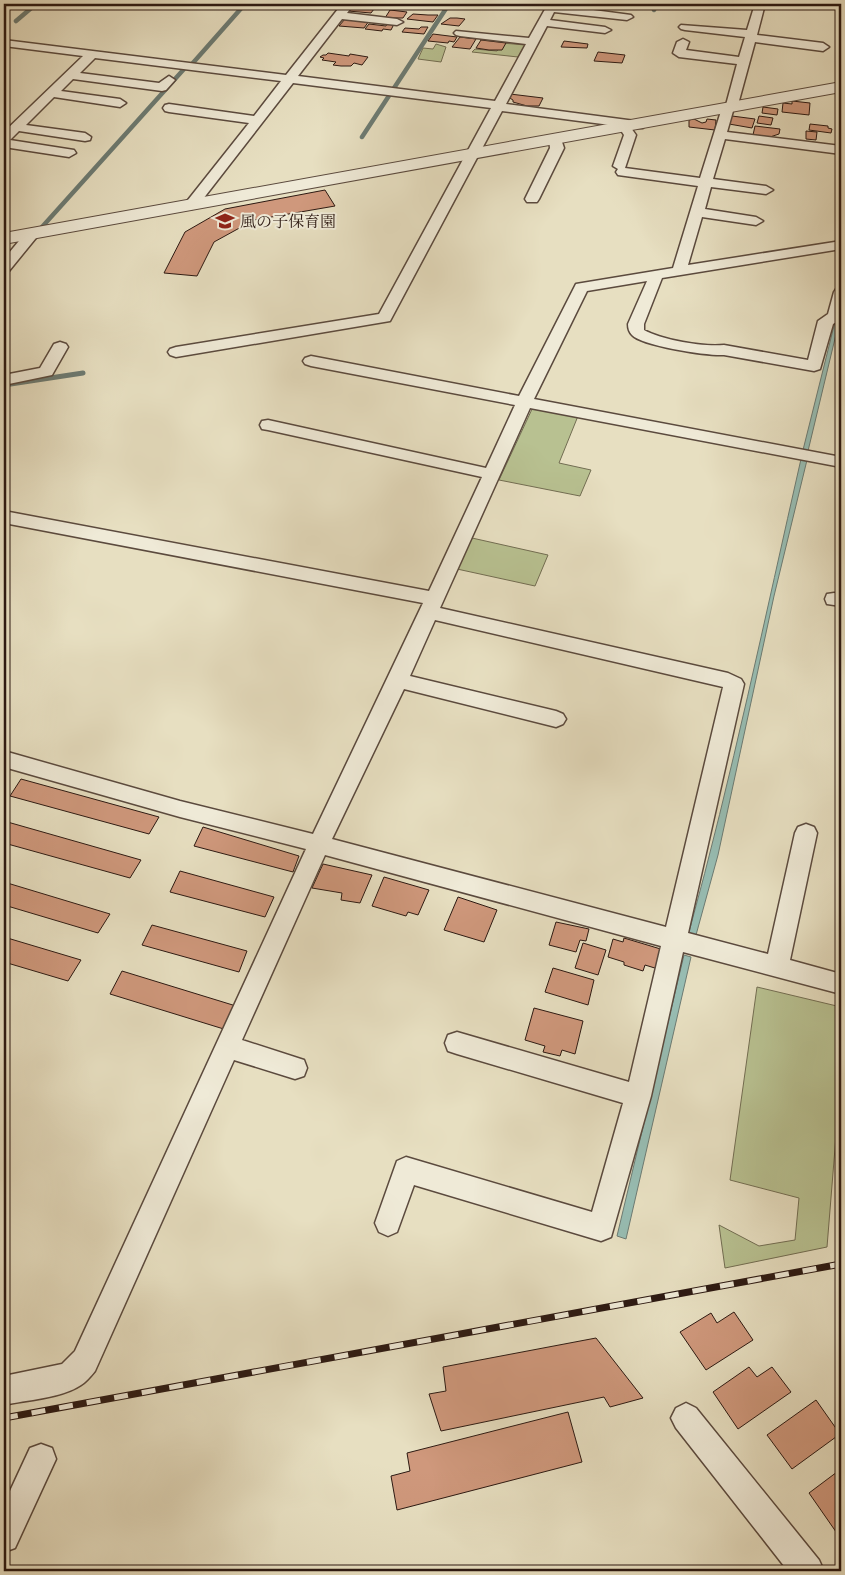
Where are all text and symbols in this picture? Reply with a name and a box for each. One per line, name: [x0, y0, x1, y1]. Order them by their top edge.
school or university icon: 風の子保育園: [214, 210, 236, 232]
place label: 風の子保育園: [240, 212, 336, 235]

